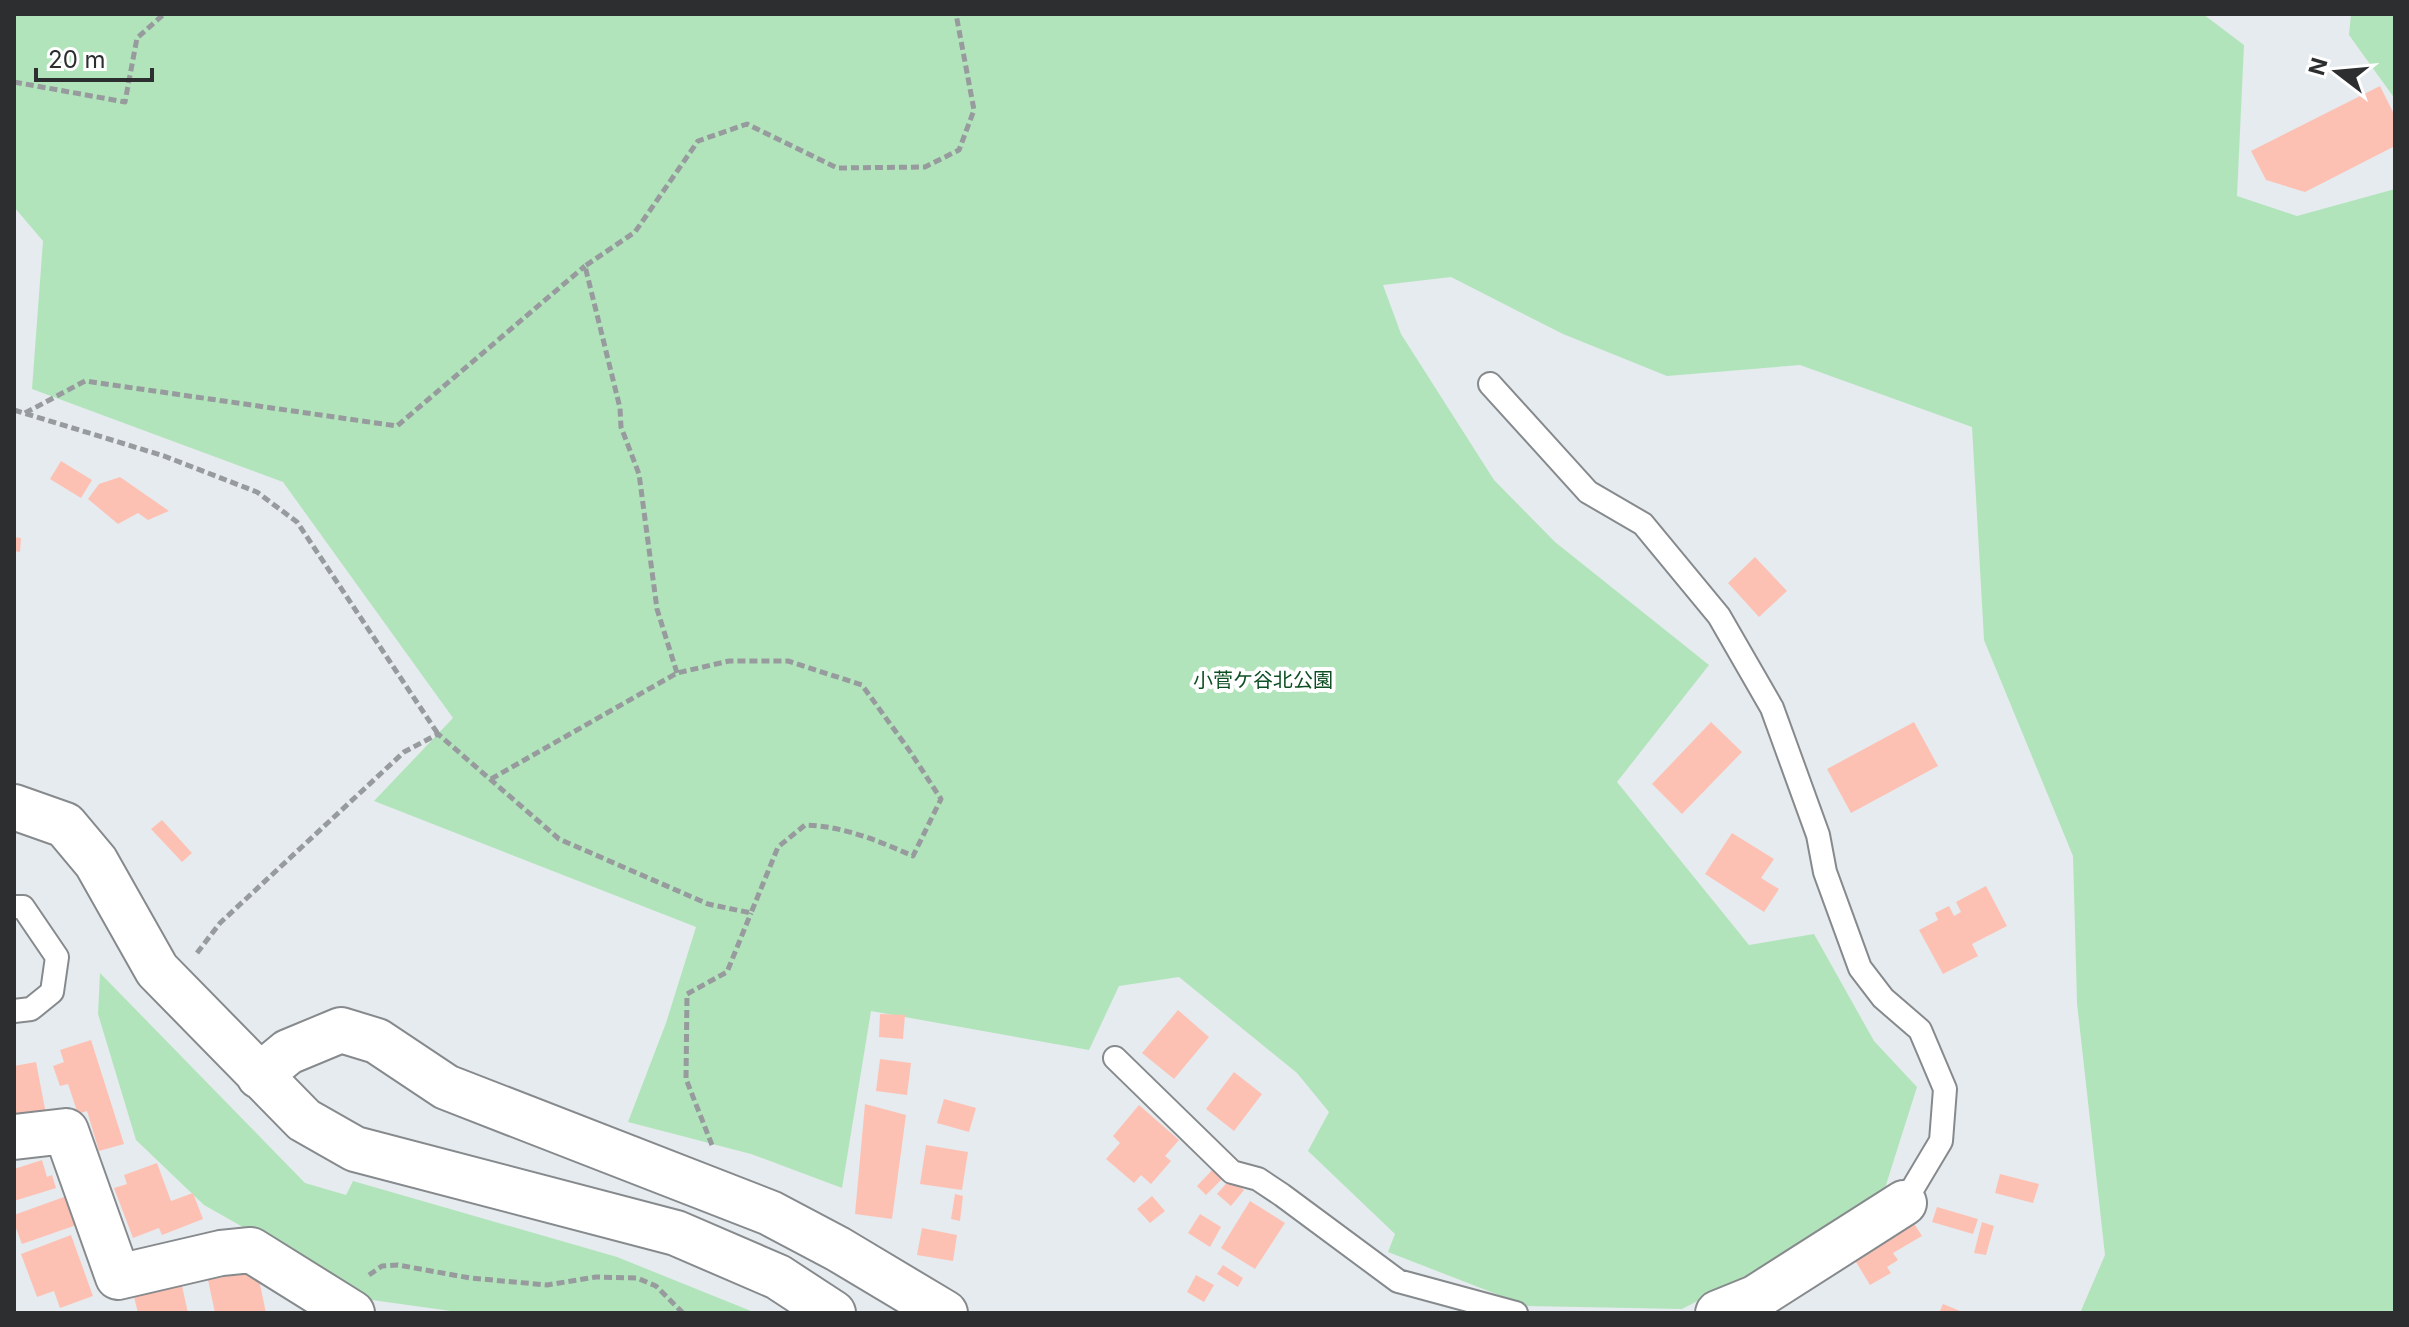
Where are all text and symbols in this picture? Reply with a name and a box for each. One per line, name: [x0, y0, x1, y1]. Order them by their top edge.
scale bar: [36, 32, 152, 82]
north arrow: [2297, 32, 2377, 112]
text: 20 m: [48, 45, 106, 74]
text: N: [2303, 55, 2333, 78]
park label: 小菅ケ谷北公園: [1193, 668, 1333, 692]

